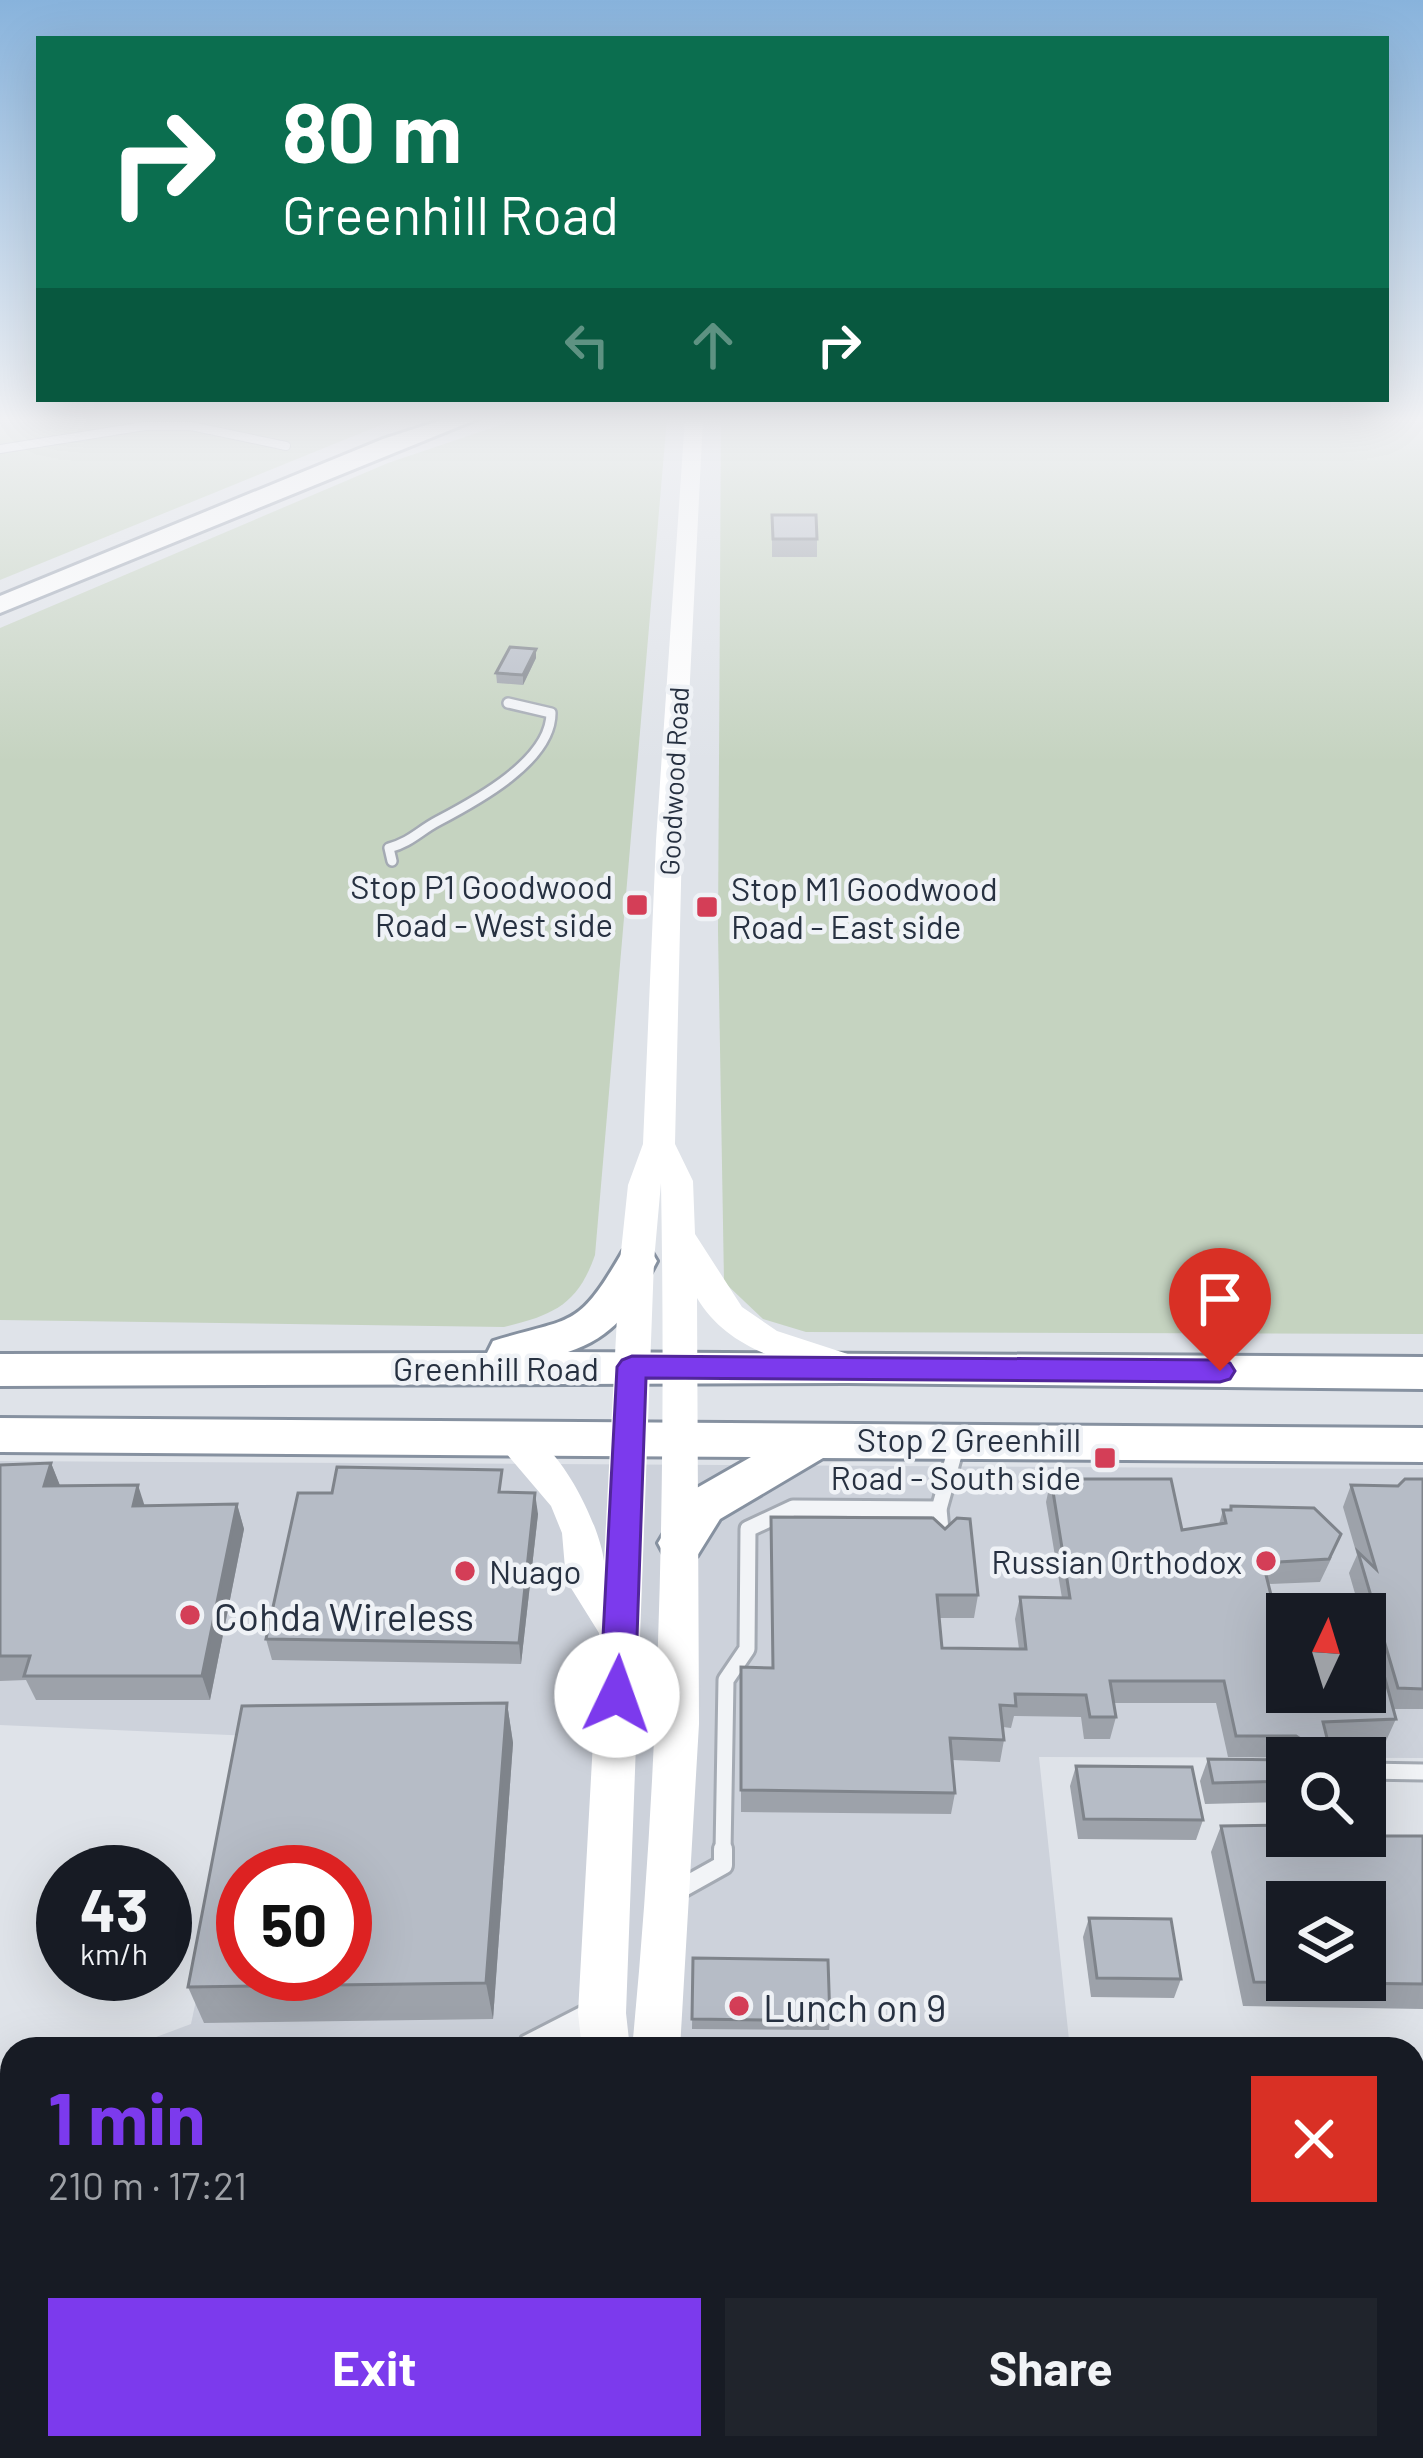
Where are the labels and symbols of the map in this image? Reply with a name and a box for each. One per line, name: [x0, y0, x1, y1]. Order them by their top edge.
street label: Goodwood Road: [652, 686, 694, 876]
place label: Stop P1 Goodwood Road - West side: [350, 866, 613, 944]
place label: Stop M1 Goodwood Road - East side: [731, 868, 998, 946]
marker: Stop P1 Goodwood Road - West side: [624, 892, 650, 918]
marker: Stop M1 Goodwood Road - East side: [694, 894, 720, 920]
pin: [1169, 1248, 1271, 1371]
street label: Greenhill Road: [393, 1348, 599, 1388]
place label: Stop 2 Greenhill Road - South side: [831, 1419, 1081, 1497]
marker: Stop 2 Greenhill Road - South side: [1092, 1445, 1118, 1471]
place label: Russian Orthodox: [991, 1541, 1242, 1581]
marker: Russian Orthodox: [1253, 1548, 1279, 1574]
place label: Nuago: [489, 1551, 582, 1591]
marker: Nuago: [452, 1558, 478, 1584]
place label: Cohda Wireless: [214, 1592, 474, 1639]
north arrow: [1266, 1593, 1386, 1713]
marker: Cohda Wireless: [177, 1602, 203, 1628]
position arrow: [554, 1632, 680, 1758]
speed limit sign: 50: [216, 1845, 372, 2001]
place label: Lunch on 9: [763, 1983, 946, 2030]
marker: Lunch on 9: [726, 1993, 752, 2019]

